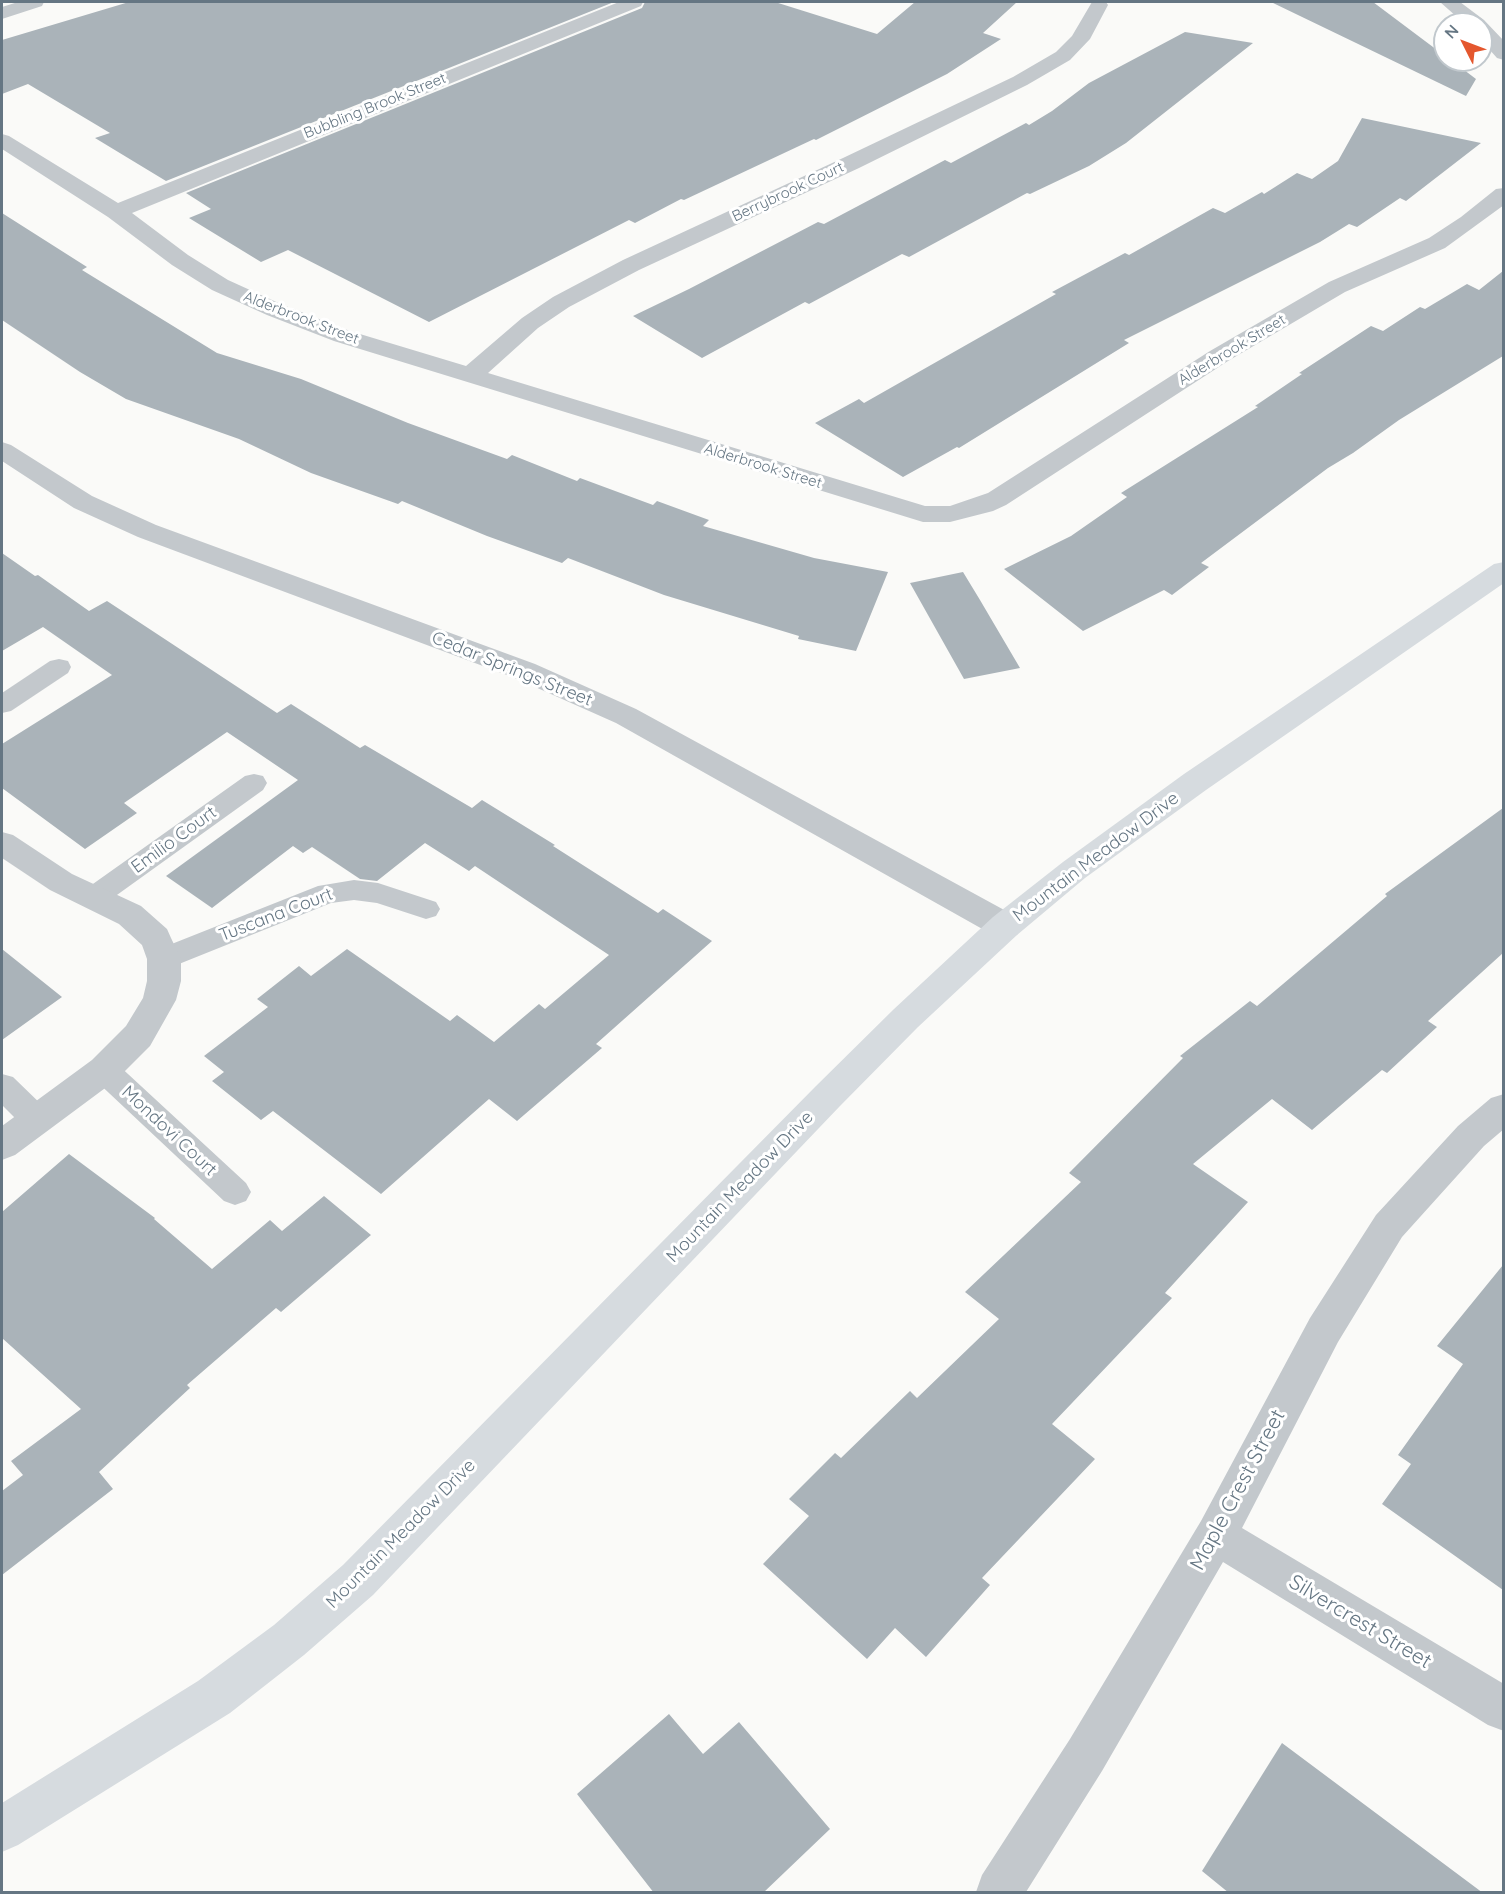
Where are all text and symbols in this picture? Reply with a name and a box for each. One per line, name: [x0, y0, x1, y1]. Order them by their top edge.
north arrow: [1433, 12, 1493, 72]
text: N: [1440, 20, 1462, 42]
street label: Bubbling Brook Street: [301, 69, 449, 143]
street label: Berrybrook Court: [729, 158, 847, 226]
street label: Alderbrook Street: [241, 288, 361, 348]
street label: Alderbrook Street: [1175, 311, 1289, 389]
street label: Alderbrook Street: [702, 440, 824, 492]
street label: Cedar Springs Street: [428, 627, 596, 711]
street label: Mountain Meadow Drive: [1009, 788, 1183, 926]
street label: Emilio Court: [127, 802, 221, 878]
street label: Tuscana Court: [216, 883, 336, 947]
street label: Mondovi Court: [117, 1081, 221, 1181]
street label: Mountain Meadow Drive: [662, 1107, 818, 1267]
street label: Maple Crest Street: [1185, 1405, 1291, 1575]
street label: Mountain Meadow Drive: [322, 1455, 480, 1613]
street label: Silvercrest Street: [1284, 1570, 1436, 1674]

